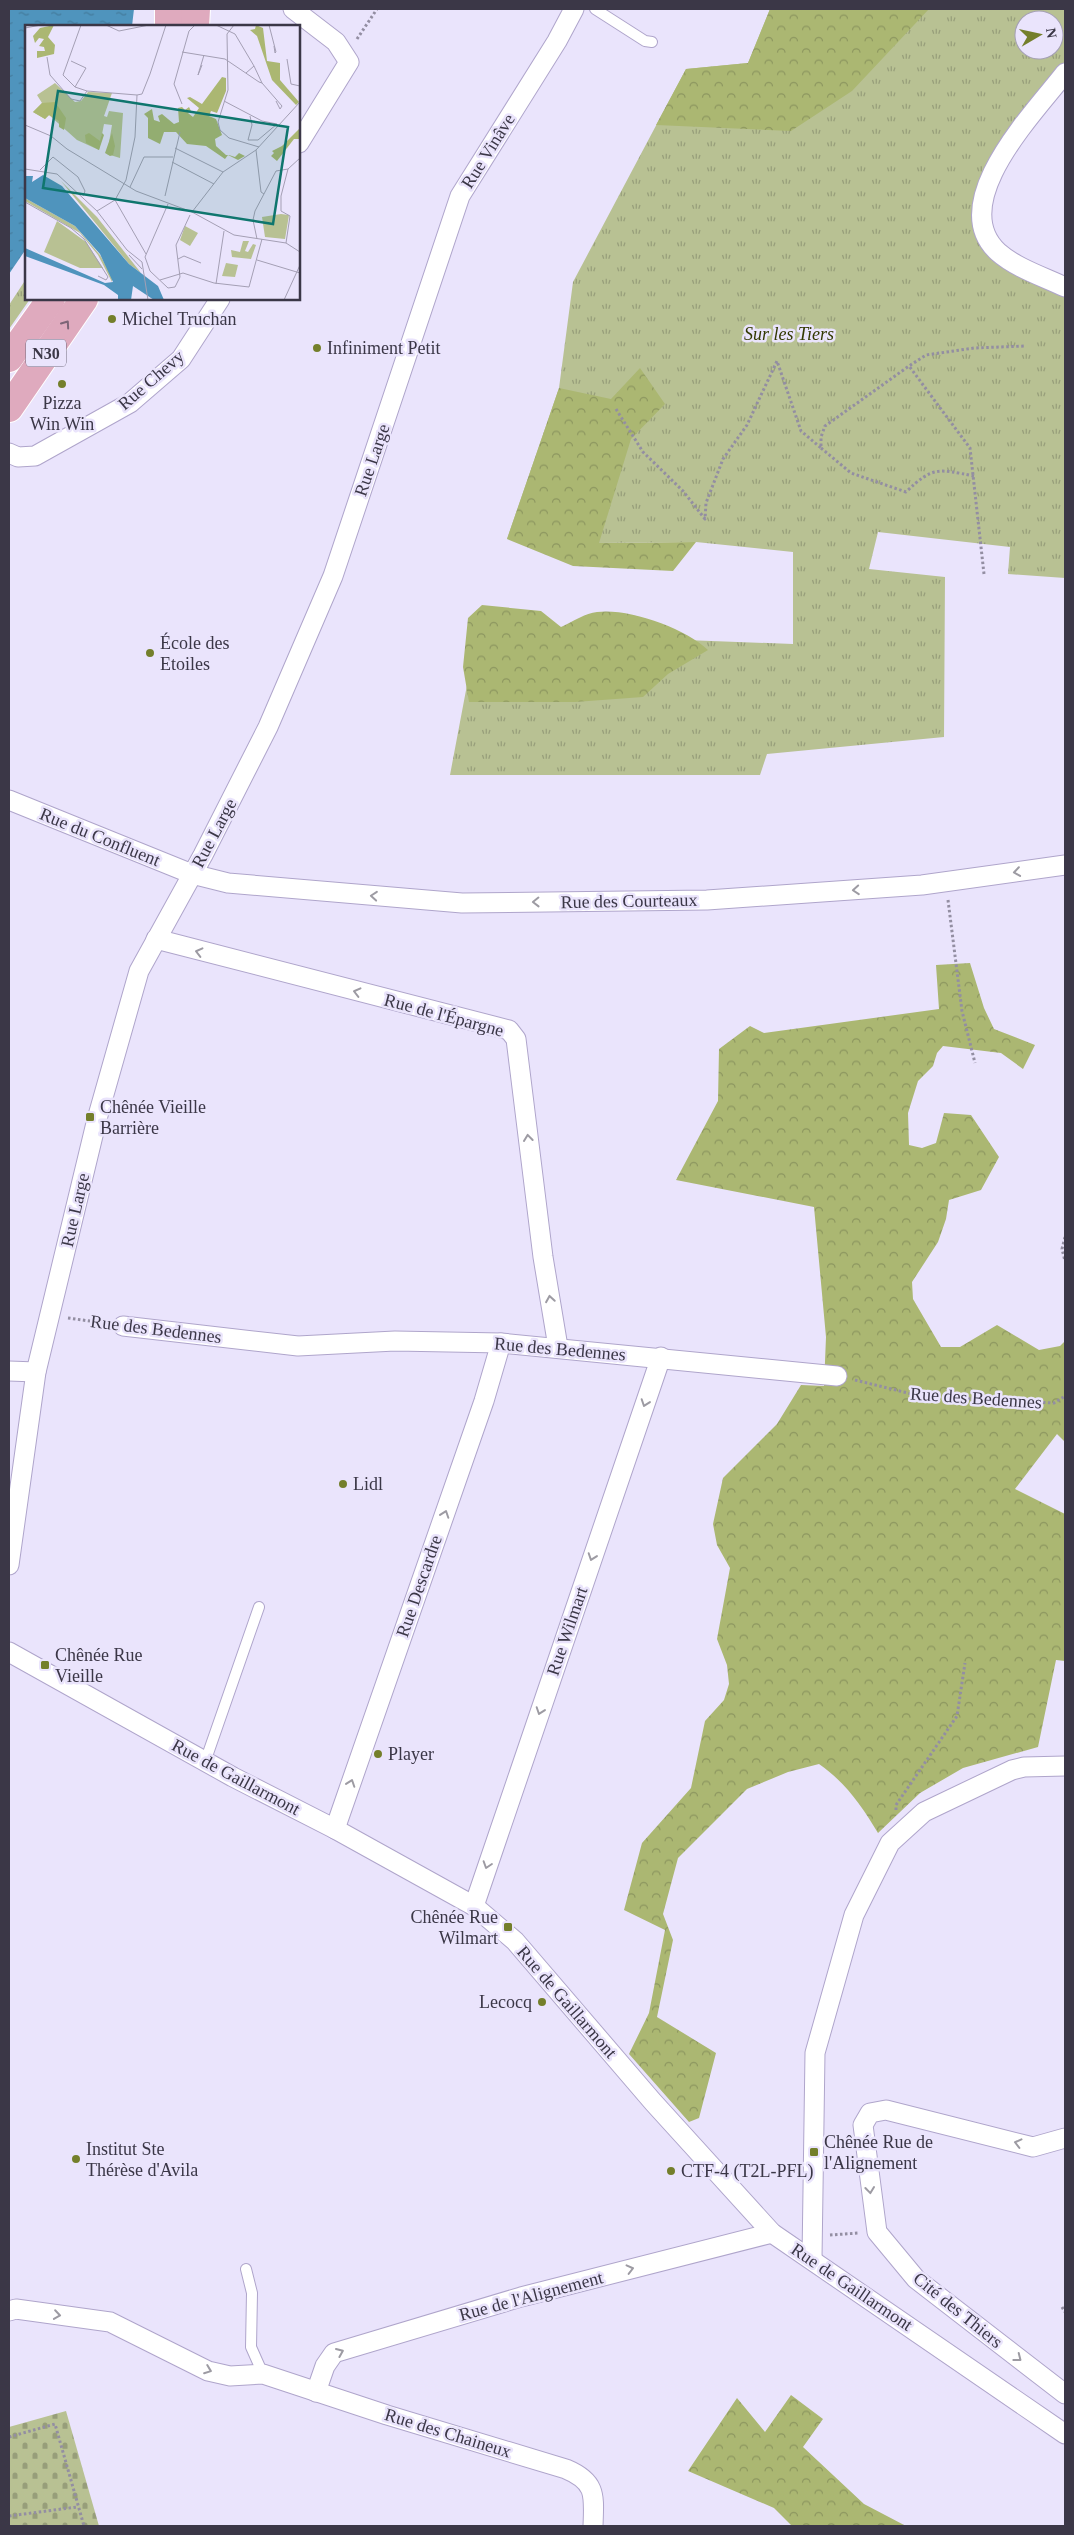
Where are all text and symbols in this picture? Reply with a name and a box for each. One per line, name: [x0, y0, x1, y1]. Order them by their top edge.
north arrow: [1014, 10, 1064, 60]
inset map: [25, 25, 300, 300]
text: N: [1043, 27, 1060, 39]
street label: Rue Vinâve: [457, 110, 519, 192]
place label: Michel Truchan: [122, 309, 237, 329]
marker: Michel Truchan: [106, 313, 118, 325]
one-way arrow: [60, 320, 69, 330]
park label: Sur les Tiers: [744, 324, 834, 344]
place label: Infiniment Petit: [327, 338, 440, 358]
road number: N30: [26, 339, 66, 366]
marker: Infiniment Petit: [311, 342, 323, 354]
street label: Rue Chevy: [114, 346, 188, 414]
marker: Pizza Win Win: [56, 378, 68, 390]
place label: Pizza Win Win: [30, 393, 94, 434]
street label: Rue Large: [350, 421, 394, 499]
place label: École des Etoiles: [160, 632, 229, 674]
marker: École des Etoiles: [144, 647, 156, 659]
street label: Rue Large: [188, 795, 240, 871]
street label: Rue du Confluent: [37, 804, 163, 870]
one-way arrow: [1013, 866, 1021, 876]
one-way arrow: [851, 884, 859, 895]
one-way arrow: [370, 890, 378, 901]
street label: Rue des Courteaux: [560, 890, 698, 912]
one-way arrow: [532, 897, 540, 907]
one-way arrow: [195, 947, 204, 958]
one-way arrow: [352, 987, 361, 998]
street label: Rue de l'Épargne: [382, 988, 506, 1041]
place label: Chênée Vieille Barrière: [100, 1097, 206, 1138]
marker: Chênée Vieille Barrière: [84, 1111, 96, 1123]
one-way arrow: [523, 1134, 534, 1142]
street label: Rue Large: [57, 1171, 93, 1249]
one-way arrow: [545, 1295, 555, 1303]
street label: Rue des Bedennes: [89, 1311, 223, 1347]
street label: Rue des Bedennes: [493, 1333, 627, 1365]
street label: Rue des Bedennes: [909, 1383, 1043, 1413]
one-way arrow: [641, 1399, 651, 1407]
place label: Lidl: [353, 1474, 383, 1494]
marker: Lidl: [337, 1478, 349, 1490]
one-way arrow: [439, 1510, 449, 1518]
street label: Rue Descardre: [392, 1532, 446, 1640]
one-way arrow: [588, 1552, 598, 1561]
street label: Rue Wilmart: [542, 1584, 592, 1678]
place label: Chênée Rue Vieille: [55, 1645, 142, 1686]
marker: Chênée Rue Vieille: [39, 1659, 51, 1671]
one-way arrow: [536, 1706, 546, 1715]
street label: Rue de Gaillarmont: [169, 1735, 303, 1819]
place label: Player: [388, 1744, 434, 1764]
marker: Player: [372, 1748, 384, 1760]
one-way arrow: [345, 1779, 355, 1788]
one-way arrow: [483, 1860, 493, 1868]
place label: Chênée Rue Wilmart: [411, 1907, 498, 1948]
marker: Chênée Rue Wilmart: [502, 1921, 514, 1933]
street label: Rue de Gaillarmont: [513, 1942, 621, 2062]
place label: Lecocq: [479, 1992, 532, 2012]
marker: Lecocq: [536, 1996, 548, 2008]
place label: Chênée Rue de l'Alignement: [824, 2132, 933, 2173]
one-way arrow: [1014, 2138, 1023, 2149]
place label: Institut Ste Thérèse d'Avila: [86, 2139, 198, 2180]
marker: Chênée Rue de l'Alignement: [808, 2146, 820, 2158]
marker: Institut Ste Thérèse d'Avila: [70, 2153, 82, 2165]
place label: CTF-4 (T2L-PFL): [681, 2161, 814, 2182]
marker: CTF-4 (T2L-PFL): [665, 2165, 677, 2177]
one-way arrow: [864, 2187, 875, 2195]
street label: Rue de Gaillarmont: [788, 2239, 916, 2335]
one-way arrow: [626, 2264, 635, 2275]
street label: Rue de l'Alignement: [457, 2267, 605, 2325]
street label: Cité des Thiers: [909, 2268, 1007, 2352]
one-way arrow: [53, 2309, 61, 2320]
one-way arrow: [335, 2348, 344, 2359]
one-way arrow: [1013, 2352, 1022, 2361]
one-way arrow: [203, 2363, 212, 2374]
street label: Rue des Chaineux: [382, 2404, 514, 2462]

